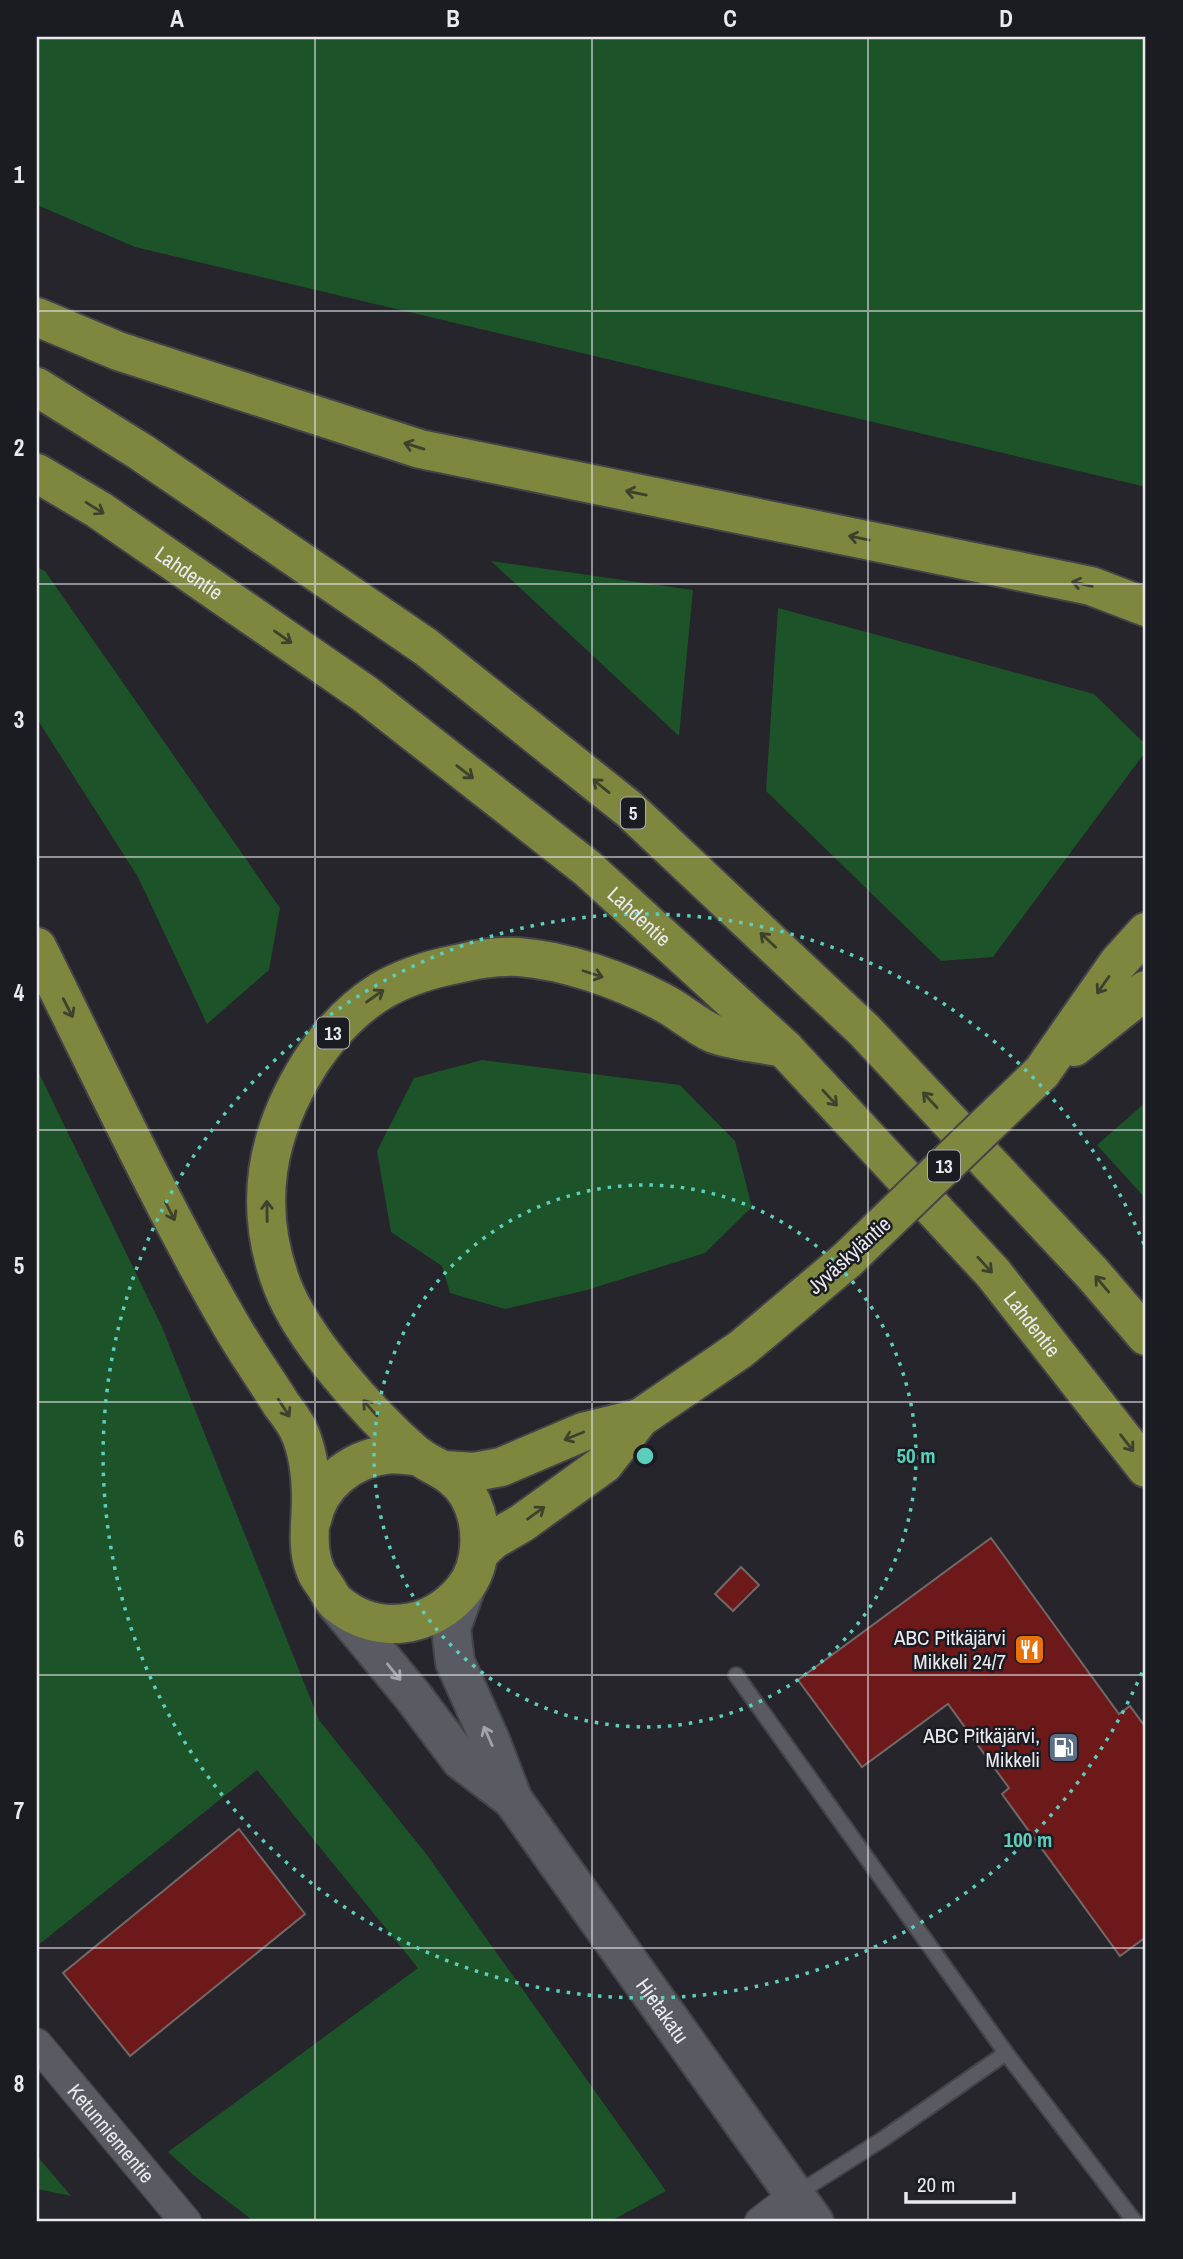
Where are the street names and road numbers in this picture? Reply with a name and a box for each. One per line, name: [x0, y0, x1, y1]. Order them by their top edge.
street label: Lahdentie: [150, 539, 229, 606]
road number: 5: [621, 798, 645, 828]
street label: Lahdentie: [602, 880, 678, 953]
road number: 13: [317, 1018, 349, 1049]
road number: 13: [928, 1150, 960, 1182]
street label: Jyväskyläntie: [801, 1210, 897, 1300]
street label: Lahdentie: [998, 1285, 1068, 1363]
street label: Hietakatu: [630, 1972, 696, 2049]
street label: Ketunniementie: [61, 2077, 162, 2189]

